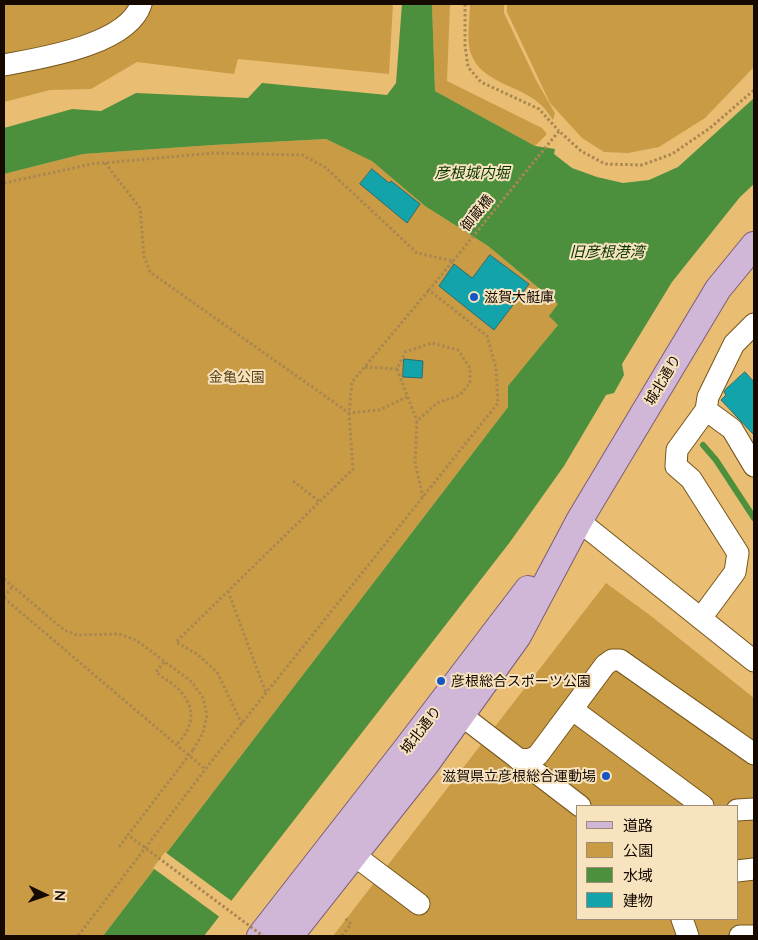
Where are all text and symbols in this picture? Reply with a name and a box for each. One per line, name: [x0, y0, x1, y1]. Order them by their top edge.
water label: 彦根城内堀: [435, 164, 509, 182]
street label: 御蔵橋: [457, 191, 497, 235]
water label: 旧彦根港湾: [570, 243, 644, 261]
place label: 滋賀大艇庫: [484, 289, 554, 305]
marker: 滋賀大艇庫: [468, 291, 480, 303]
street label: 城北通り: [641, 352, 685, 408]
park label: 金亀公園: [209, 369, 265, 385]
place label: 彦根総合スポーツ公園: [451, 673, 591, 689]
marker: 彦根総合スポーツ公園: [435, 675, 447, 687]
street label: 城北通り: [397, 703, 445, 757]
place label: 滋賀県立彦根総合運動場: [442, 768, 596, 784]
marker: 滋賀県立彦根総合運動場: [600, 770, 612, 782]
legend: [576, 805, 738, 920]
text: 道路: [623, 816, 653, 834]
text: 公園: [623, 841, 653, 859]
text: 水域: [623, 866, 653, 884]
north arrow: [20, 870, 70, 920]
text: N: [52, 890, 69, 902]
text: 建物: [623, 891, 653, 909]

